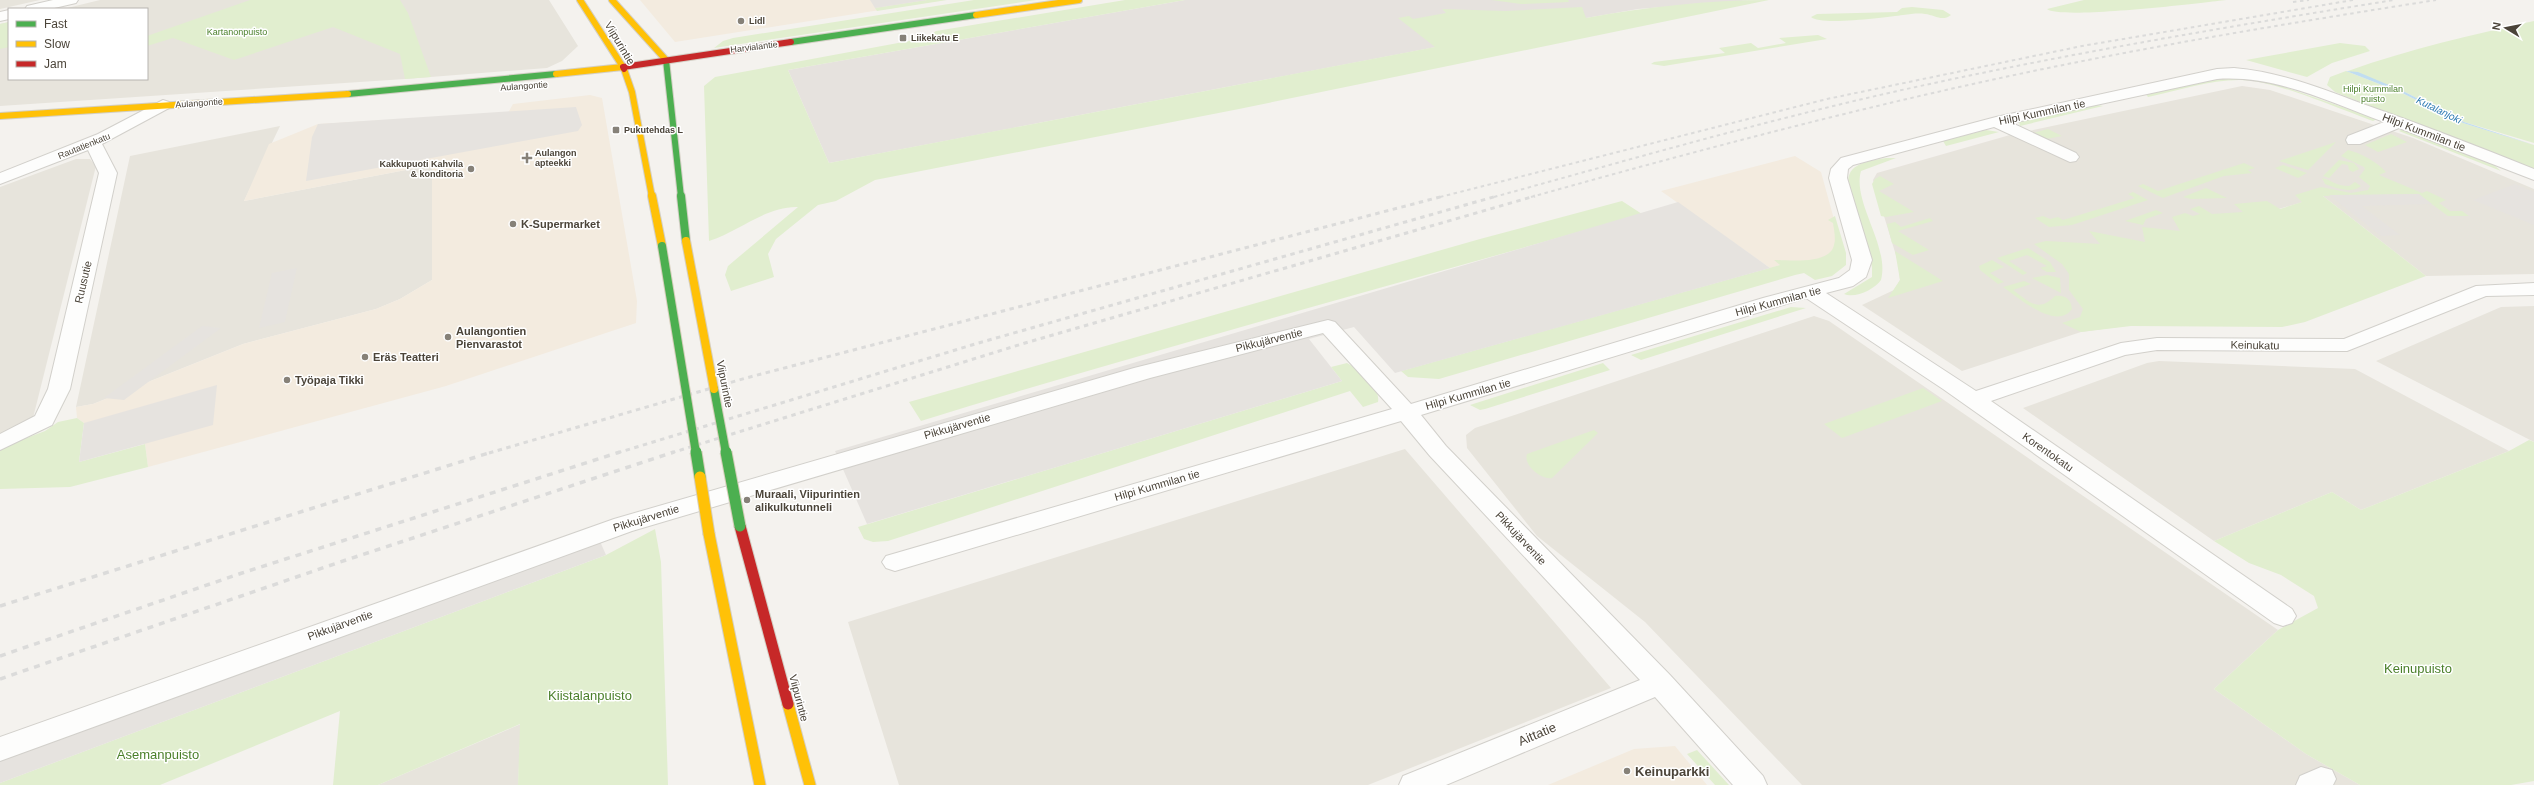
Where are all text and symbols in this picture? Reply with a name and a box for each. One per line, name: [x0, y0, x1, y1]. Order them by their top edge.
legend: [8, 8, 148, 80]
north arrow: [2486, 8, 2526, 48]
marker: Lidl: [736, 16, 746, 26]
place label: Lidl: [749, 16, 765, 26]
text: Fast: [44, 17, 68, 31]
street label: Viipurintie: [602, 19, 638, 67]
text: N: [2490, 21, 2503, 31]
park label: Kartanonpuisto: [207, 27, 267, 37]
marker: Liikekatu E: [898, 33, 908, 43]
place label: Liikekatu E: [911, 33, 959, 43]
text: Slow: [44, 37, 70, 51]
street label: Harvialantie: [730, 39, 778, 55]
text: Jam: [44, 57, 67, 71]
street label: Aulangontie: [500, 79, 548, 93]
park label: Hilpi Kummilan puisto: [2343, 84, 2403, 104]
water label: Kutalanjoki: [2415, 94, 2464, 126]
street label: Aulangontie: [175, 96, 223, 110]
street label: Hilpi Kummilan tie: [1998, 97, 2086, 127]
street label: Hilpi Kummilan tie: [2381, 111, 2467, 153]
marker: Pukutehdas L: [611, 125, 621, 135]
place label: Pukutehdas L: [624, 125, 684, 135]
street label: Rautatienkatu: [56, 131, 112, 161]
place label: Aulangon apteekki: [535, 148, 577, 168]
marker: Aulangon apteekki: [522, 153, 532, 163]
place label: Kakkupuoti Kahvila & konditoria: [379, 159, 464, 179]
marker: Kakkupuoti Kahvila & konditoria: [466, 164, 476, 174]
place label: K-Supermarket: [521, 218, 600, 230]
marker: K-Supermarket: [508, 219, 518, 229]
street label: Ruusutie: [72, 259, 94, 305]
street label: Hilpi Kummilan tie: [1734, 284, 1822, 318]
place label: Aulangontien Pienvarastot: [456, 325, 527, 350]
street label: Pikkujärventie: [1234, 326, 1304, 354]
marker: Aulangontien Pienvarastot: [443, 332, 453, 342]
street label: Keinukatu: [2230, 339, 2280, 351]
place label: Eräs Teatteri: [373, 351, 439, 363]
marker: Eräs Teatteri: [360, 352, 370, 362]
street label: Viipurintie: [715, 359, 735, 409]
place label: Työpaja Tikki: [295, 374, 364, 386]
marker: Työpaja Tikki: [282, 375, 292, 385]
street label: Hilpi Kummilan tie: [1424, 376, 1512, 412]
street label: Pikkujärventie: [922, 411, 992, 441]
street label: Korentokatu: [2020, 430, 2076, 474]
street label: Hilpi Kummilan tie: [1113, 467, 1201, 503]
place label: Muraali, Viipurintien alikulkutunneli: [755, 488, 860, 513]
marker: Muraali, Viipurintien alikulkutunneli: [742, 495, 752, 505]
street label: Pikkujärventie: [611, 502, 681, 534]
street label: Pikkujärventie: [1493, 509, 1549, 567]
street label: Pikkujärventie: [306, 608, 374, 642]
park label: Keinupuisto: [2384, 661, 2452, 676]
street label: Viipurintie: [787, 673, 811, 723]
park label: Kiistalanpuisto: [548, 688, 632, 703]
street label: Aittatie: [1516, 719, 1558, 749]
park label: Asemanpuisto: [117, 747, 199, 762]
place label: Keinuparkki: [1635, 764, 1709, 779]
marker: Keinuparkki: [1622, 766, 1632, 776]

